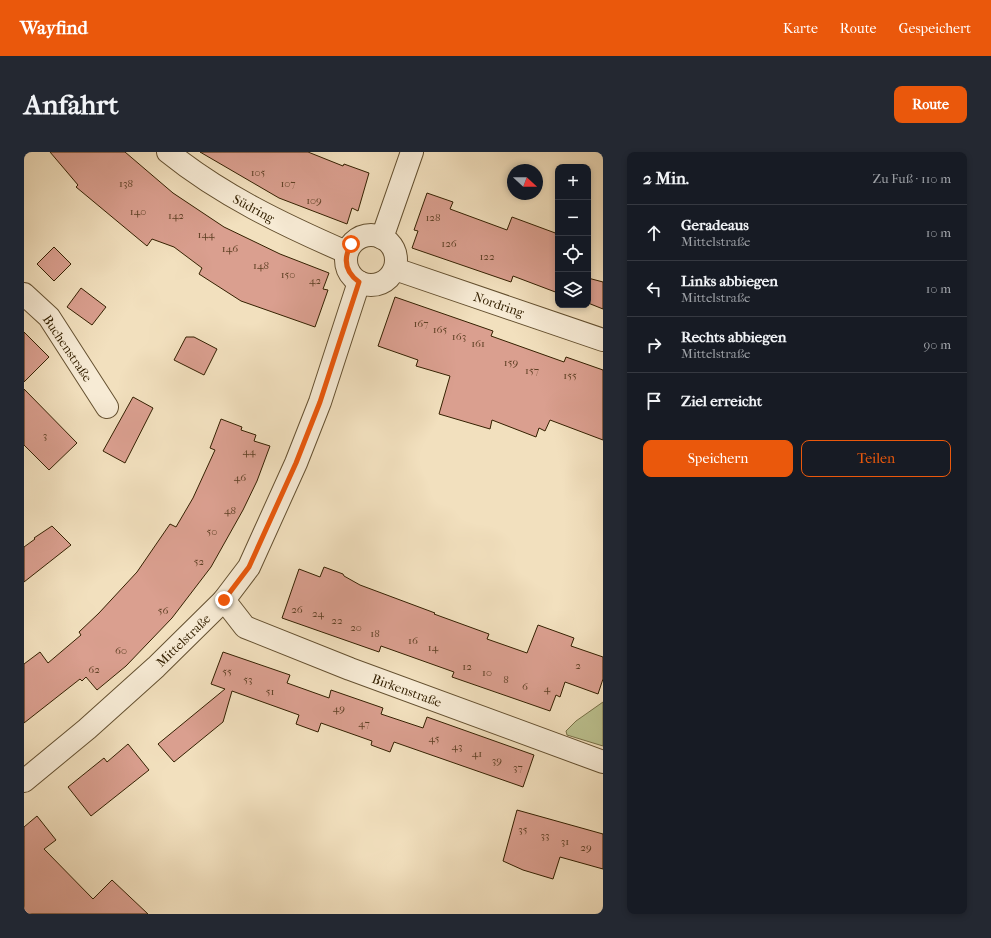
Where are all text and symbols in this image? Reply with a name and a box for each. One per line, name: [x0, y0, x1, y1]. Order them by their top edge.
text: Wayfind: [20, 17, 88, 39]
text: Karte: [783, 20, 818, 37]
text: Route: [840, 20, 877, 37]
text: Gespeichert: [899, 20, 971, 37]
button: Route: [894, 86, 967, 123]
text: Anfahrt: [24, 88, 118, 121]
north arrow: [507, 164, 543, 200]
map controls: [555, 164, 591, 308]
button: +: [555, 164, 591, 200]
house number: 105: [251, 166, 266, 179]
text: 2 Min.: [643, 168, 689, 188]
text: Zu Fuß · 110 m: [872, 171, 951, 186]
house number: 138: [119, 177, 133, 190]
house number: 107: [280, 177, 296, 190]
street label: Südring: [230, 191, 278, 226]
house number: 109: [306, 194, 322, 207]
button: −: [555, 200, 591, 236]
house number: 140: [130, 205, 146, 218]
house number: 142: [168, 209, 184, 222]
house number: 128: [425, 211, 441, 224]
text: Geradeaus: [681, 216, 749, 234]
icon: ahead: [643, 222, 665, 244]
text: 10 m: [926, 225, 951, 240]
house number: 144: [198, 228, 215, 241]
text: Mittelstraße: [681, 234, 750, 249]
route start: [342, 235, 360, 253]
button: locate: [555, 236, 591, 272]
house number: 126: [441, 237, 457, 250]
house number: 146: [222, 242, 238, 255]
house number: 122: [479, 250, 495, 263]
house number: 148: [253, 259, 269, 272]
house number: 150: [281, 268, 295, 281]
button: layers: [555, 272, 591, 308]
text: Links abbiegen: [681, 272, 778, 290]
house number: 42: [309, 274, 321, 287]
icon: left: [643, 278, 665, 300]
text: 10 m: [926, 281, 951, 296]
street label: Nordring: [472, 289, 527, 320]
text: Mittelstraße: [681, 290, 750, 305]
street label: Buchenstraße: [40, 312, 96, 385]
house number: 167: [413, 317, 429, 330]
house number: 165: [433, 323, 448, 336]
text: Rechts abbiegen: [681, 328, 786, 346]
house number: 163: [452, 330, 466, 343]
icon: right: [643, 334, 665, 356]
house number: 161: [471, 337, 485, 350]
text: 90 m: [923, 337, 951, 352]
text: Mittelstraße: [681, 346, 750, 361]
house number: 159: [504, 356, 518, 369]
house number: 157: [525, 364, 539, 377]
house number: 155: [563, 369, 577, 382]
icon: arrive: [643, 390, 665, 412]
text: Ziel erreicht: [681, 392, 762, 410]
house number: 3: [43, 429, 47, 442]
button: Speichern: [643, 440, 793, 477]
button: Teilen: [801, 440, 951, 477]
house number: 44: [242, 445, 256, 458]
house number: 46: [234, 471, 246, 484]
house number: 48: [224, 504, 236, 517]
house number: 50: [207, 525, 217, 538]
house number: 52: [194, 555, 205, 568]
route end: [215, 591, 233, 609]
house number: 26: [291, 603, 303, 616]
house number: 56: [158, 604, 168, 617]
house number: 24: [312, 607, 325, 620]
street label: Mittelstraße: [153, 610, 214, 670]
house number: 22: [331, 614, 343, 627]
house number: 20: [350, 621, 362, 634]
house number: 18: [370, 627, 380, 640]
house number: 16: [408, 634, 418, 647]
house number: 14: [428, 641, 439, 654]
house number: 60: [115, 644, 127, 657]
house number: 2: [575, 659, 581, 672]
house number: 12: [462, 660, 472, 673]
house number: 62: [88, 663, 100, 676]
house number: 55: [222, 665, 232, 678]
house number: 10: [482, 666, 492, 679]
street label: Birkenstraße: [370, 671, 444, 710]
house number: 53: [243, 673, 253, 686]
house number: 8: [503, 673, 509, 686]
house number: 6: [522, 680, 528, 693]
house number: 4: [544, 682, 551, 695]
house number: 51: [266, 685, 274, 698]
house number: 49: [333, 702, 345, 715]
house number: 47: [358, 717, 370, 730]
house number: 45: [429, 732, 440, 745]
house number: 43: [451, 740, 463, 753]
house number: 41: [472, 747, 482, 760]
house number: 39: [492, 754, 502, 767]
house number: 37: [513, 761, 523, 774]
house number: 35: [518, 823, 528, 836]
house number: 33: [540, 829, 550, 842]
house number: 31: [561, 835, 569, 848]
house number: 29: [580, 841, 592, 854]

